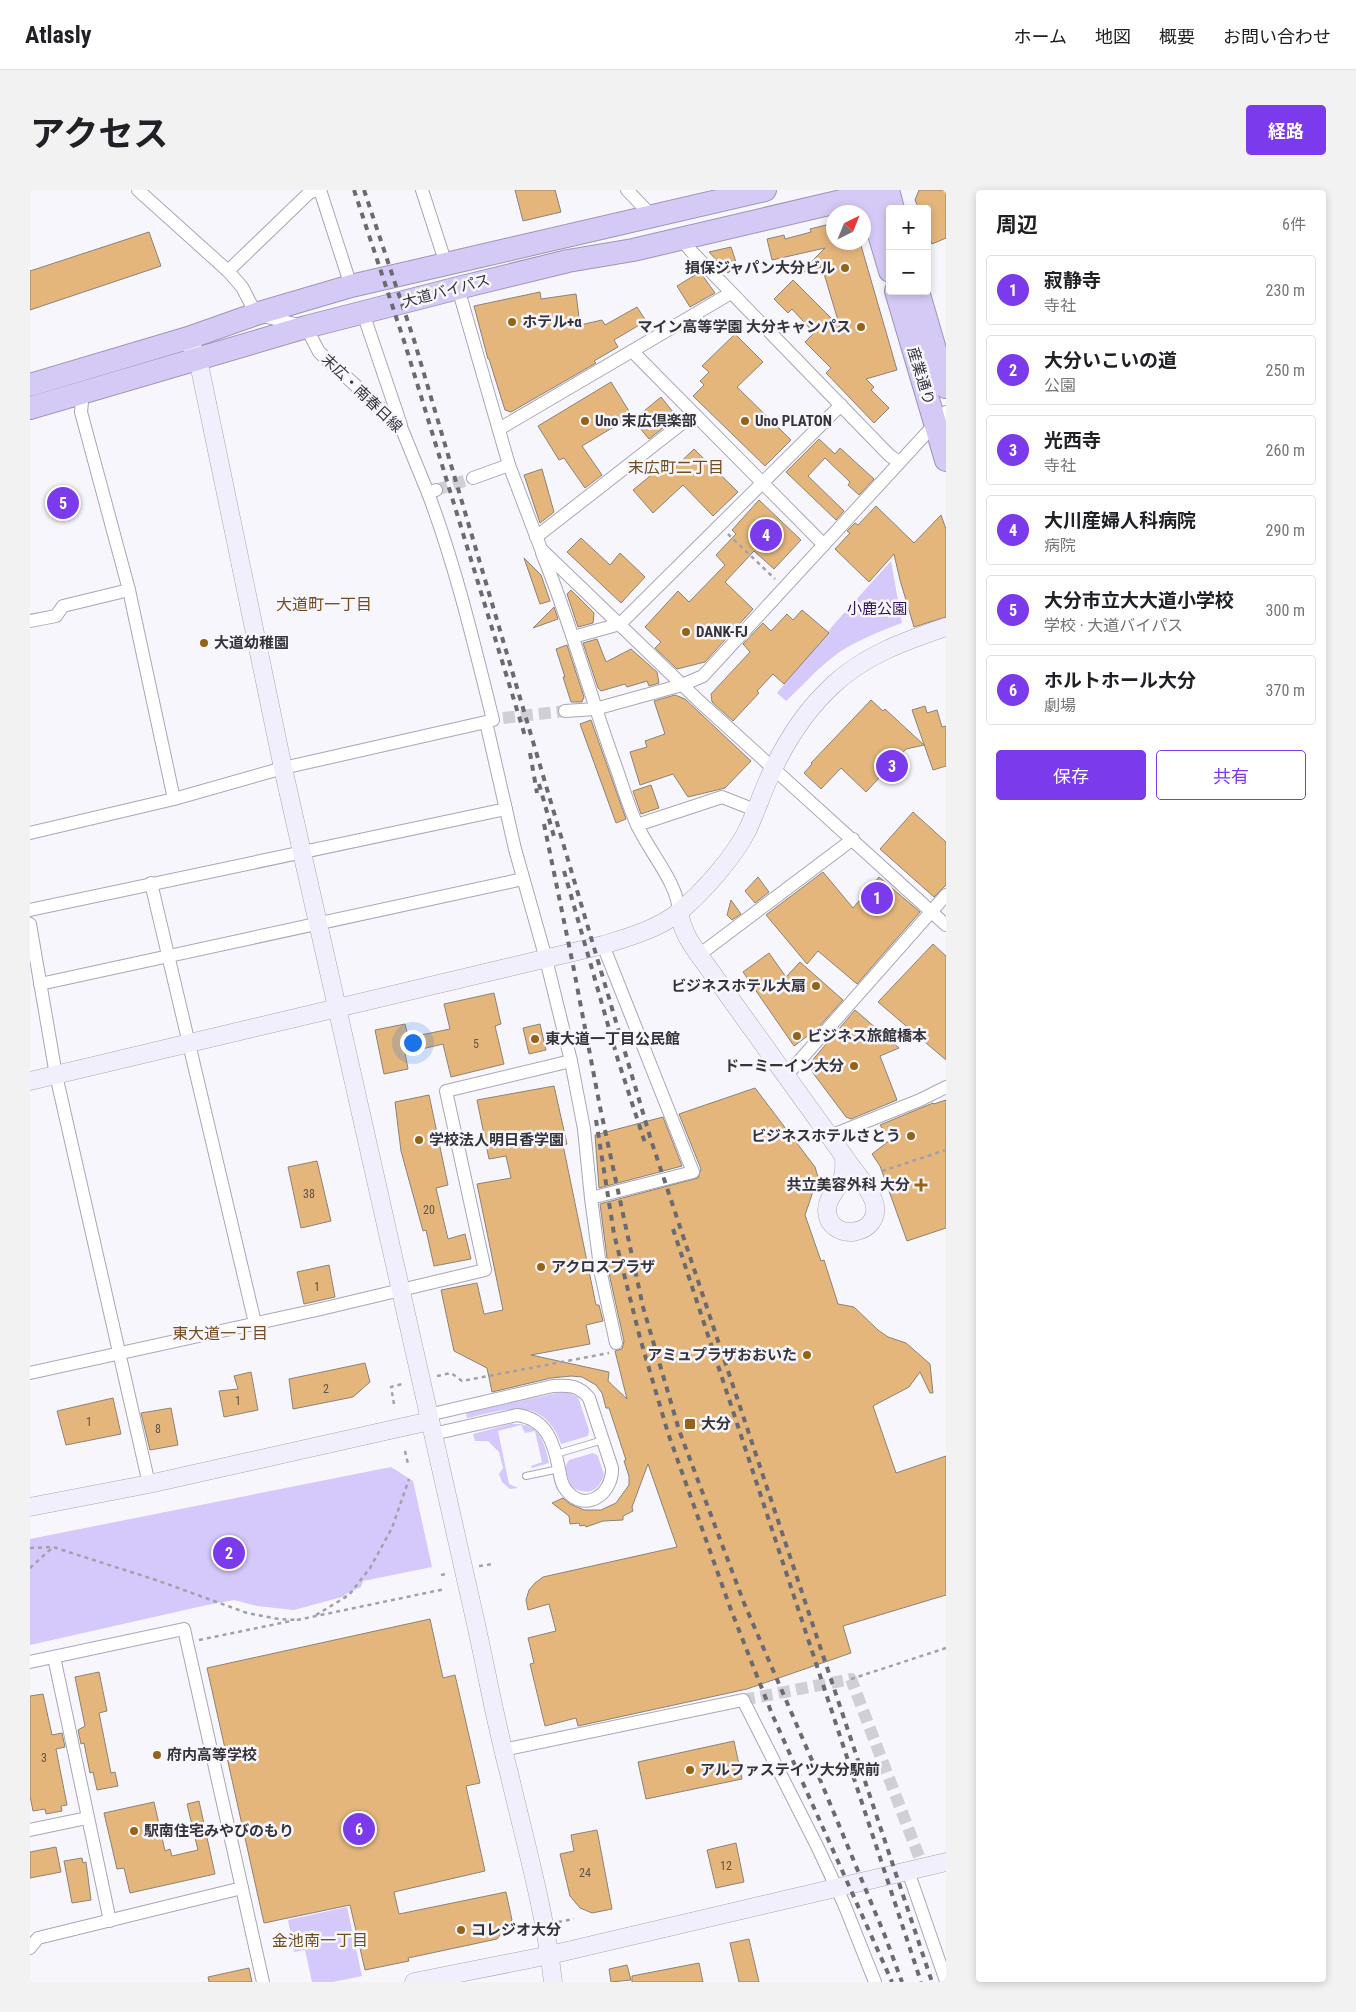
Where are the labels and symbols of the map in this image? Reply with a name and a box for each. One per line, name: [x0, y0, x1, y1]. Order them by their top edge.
north arrow: [826, 205, 871, 250]
place label: 損保ジャパン大分ビル: [685, 259, 835, 277]
marker: 損保ジャパン大分ビル: [839, 262, 851, 274]
street label: 大道バイパス: [400, 271, 492, 311]
place label: ホテル+α: [522, 313, 582, 331]
marker: ホテル+α: [506, 316, 518, 328]
place label: マイン高等学園 大分キャンパス: [638, 318, 851, 336]
marker: マイン高等学園 大分キャンパス: [855, 321, 867, 333]
street label: 産業通り: [904, 345, 938, 407]
street label: 末広・南春日線: [318, 350, 406, 436]
place label: Uno 末広倶楽部: [595, 412, 697, 430]
place label: Uno PLATON: [755, 412, 832, 430]
marker: Uno 末広倶楽部: [579, 415, 591, 427]
marker: Uno PLATON: [739, 415, 751, 427]
district label: 末広町二丁目: [628, 458, 724, 477]
pin: 5: [47, 484, 79, 522]
pin: 4: [750, 516, 782, 554]
district label: 大道町一丁目: [276, 595, 372, 614]
park label: 小鹿公園: [847, 600, 907, 618]
place label: DANK-FJ: [696, 623, 748, 641]
marker: DANK-FJ: [680, 626, 692, 638]
place label: 大道幼稚園: [214, 634, 289, 652]
marker: 大道幼稚園: [198, 637, 210, 649]
pin: 3: [876, 747, 908, 785]
pin: 1: [861, 879, 893, 917]
place label: ビジネスホテル大扇: [671, 977, 806, 995]
marker: ビジネスホテル大扇: [810, 980, 822, 992]
place label: ビジネス旅館橋本: [807, 1027, 927, 1045]
your location: [400, 1030, 426, 1056]
place label: 東大道一丁目公民館: [545, 1030, 680, 1048]
marker: ビジネス旅館橋本: [791, 1030, 803, 1042]
marker: 東大道一丁目公民館: [529, 1033, 541, 1045]
house number: 5: [473, 1037, 479, 1051]
place label: ドーミーイン大分: [724, 1057, 844, 1075]
marker: ドーミーイン大分: [848, 1060, 860, 1072]
place label: ビジネスホテルさとう: [751, 1127, 901, 1145]
marker: ビジネスホテルさとう: [905, 1130, 917, 1142]
place label: 学校法人明日香学園: [429, 1131, 564, 1149]
marker: 学校法人明日香学園: [413, 1134, 425, 1146]
place label: 共立美容外科 大分: [787, 1176, 910, 1194]
marker: 共立美容外科 大分: [914, 1178, 928, 1192]
house number: 38: [303, 1187, 315, 1201]
house number: 20: [423, 1203, 435, 1217]
place label: アクロスプラザ: [551, 1258, 655, 1276]
marker: アクロスプラザ: [535, 1261, 547, 1273]
house number: 1: [314, 1280, 320, 1294]
district label: 東大道一丁目: [172, 1324, 268, 1343]
place label: アミュプラザおおいた: [647, 1346, 797, 1364]
marker: アミュプラザおおいた: [801, 1349, 813, 1361]
house number: 2: [323, 1382, 329, 1396]
house number: 1: [235, 1394, 241, 1408]
house number: 1: [86, 1415, 92, 1429]
place label: 大分: [701, 1415, 731, 1433]
marker: 大分: [683, 1417, 697, 1431]
house number: 8: [155, 1422, 161, 1436]
pin: 2: [213, 1534, 245, 1572]
place label: 府内高等学校: [167, 1746, 257, 1764]
marker: 府内高等学校: [151, 1749, 163, 1761]
house number: 3: [41, 1751, 47, 1765]
place label: アルファステイツ大分駅前: [700, 1761, 880, 1779]
marker: アルファステイツ大分駅前: [684, 1764, 696, 1776]
pin: 6: [343, 1810, 375, 1848]
place label: 駅南住宅みやびのもり: [144, 1822, 294, 1840]
marker: 駅南住宅みやびのもり: [128, 1825, 140, 1837]
house number: 12: [720, 1859, 732, 1873]
house number: 24: [579, 1866, 591, 1880]
place label: コレジオ大分: [471, 1921, 561, 1939]
marker: コレジオ大分: [455, 1924, 467, 1936]
district label: 金池南一丁目: [272, 1931, 368, 1950]

